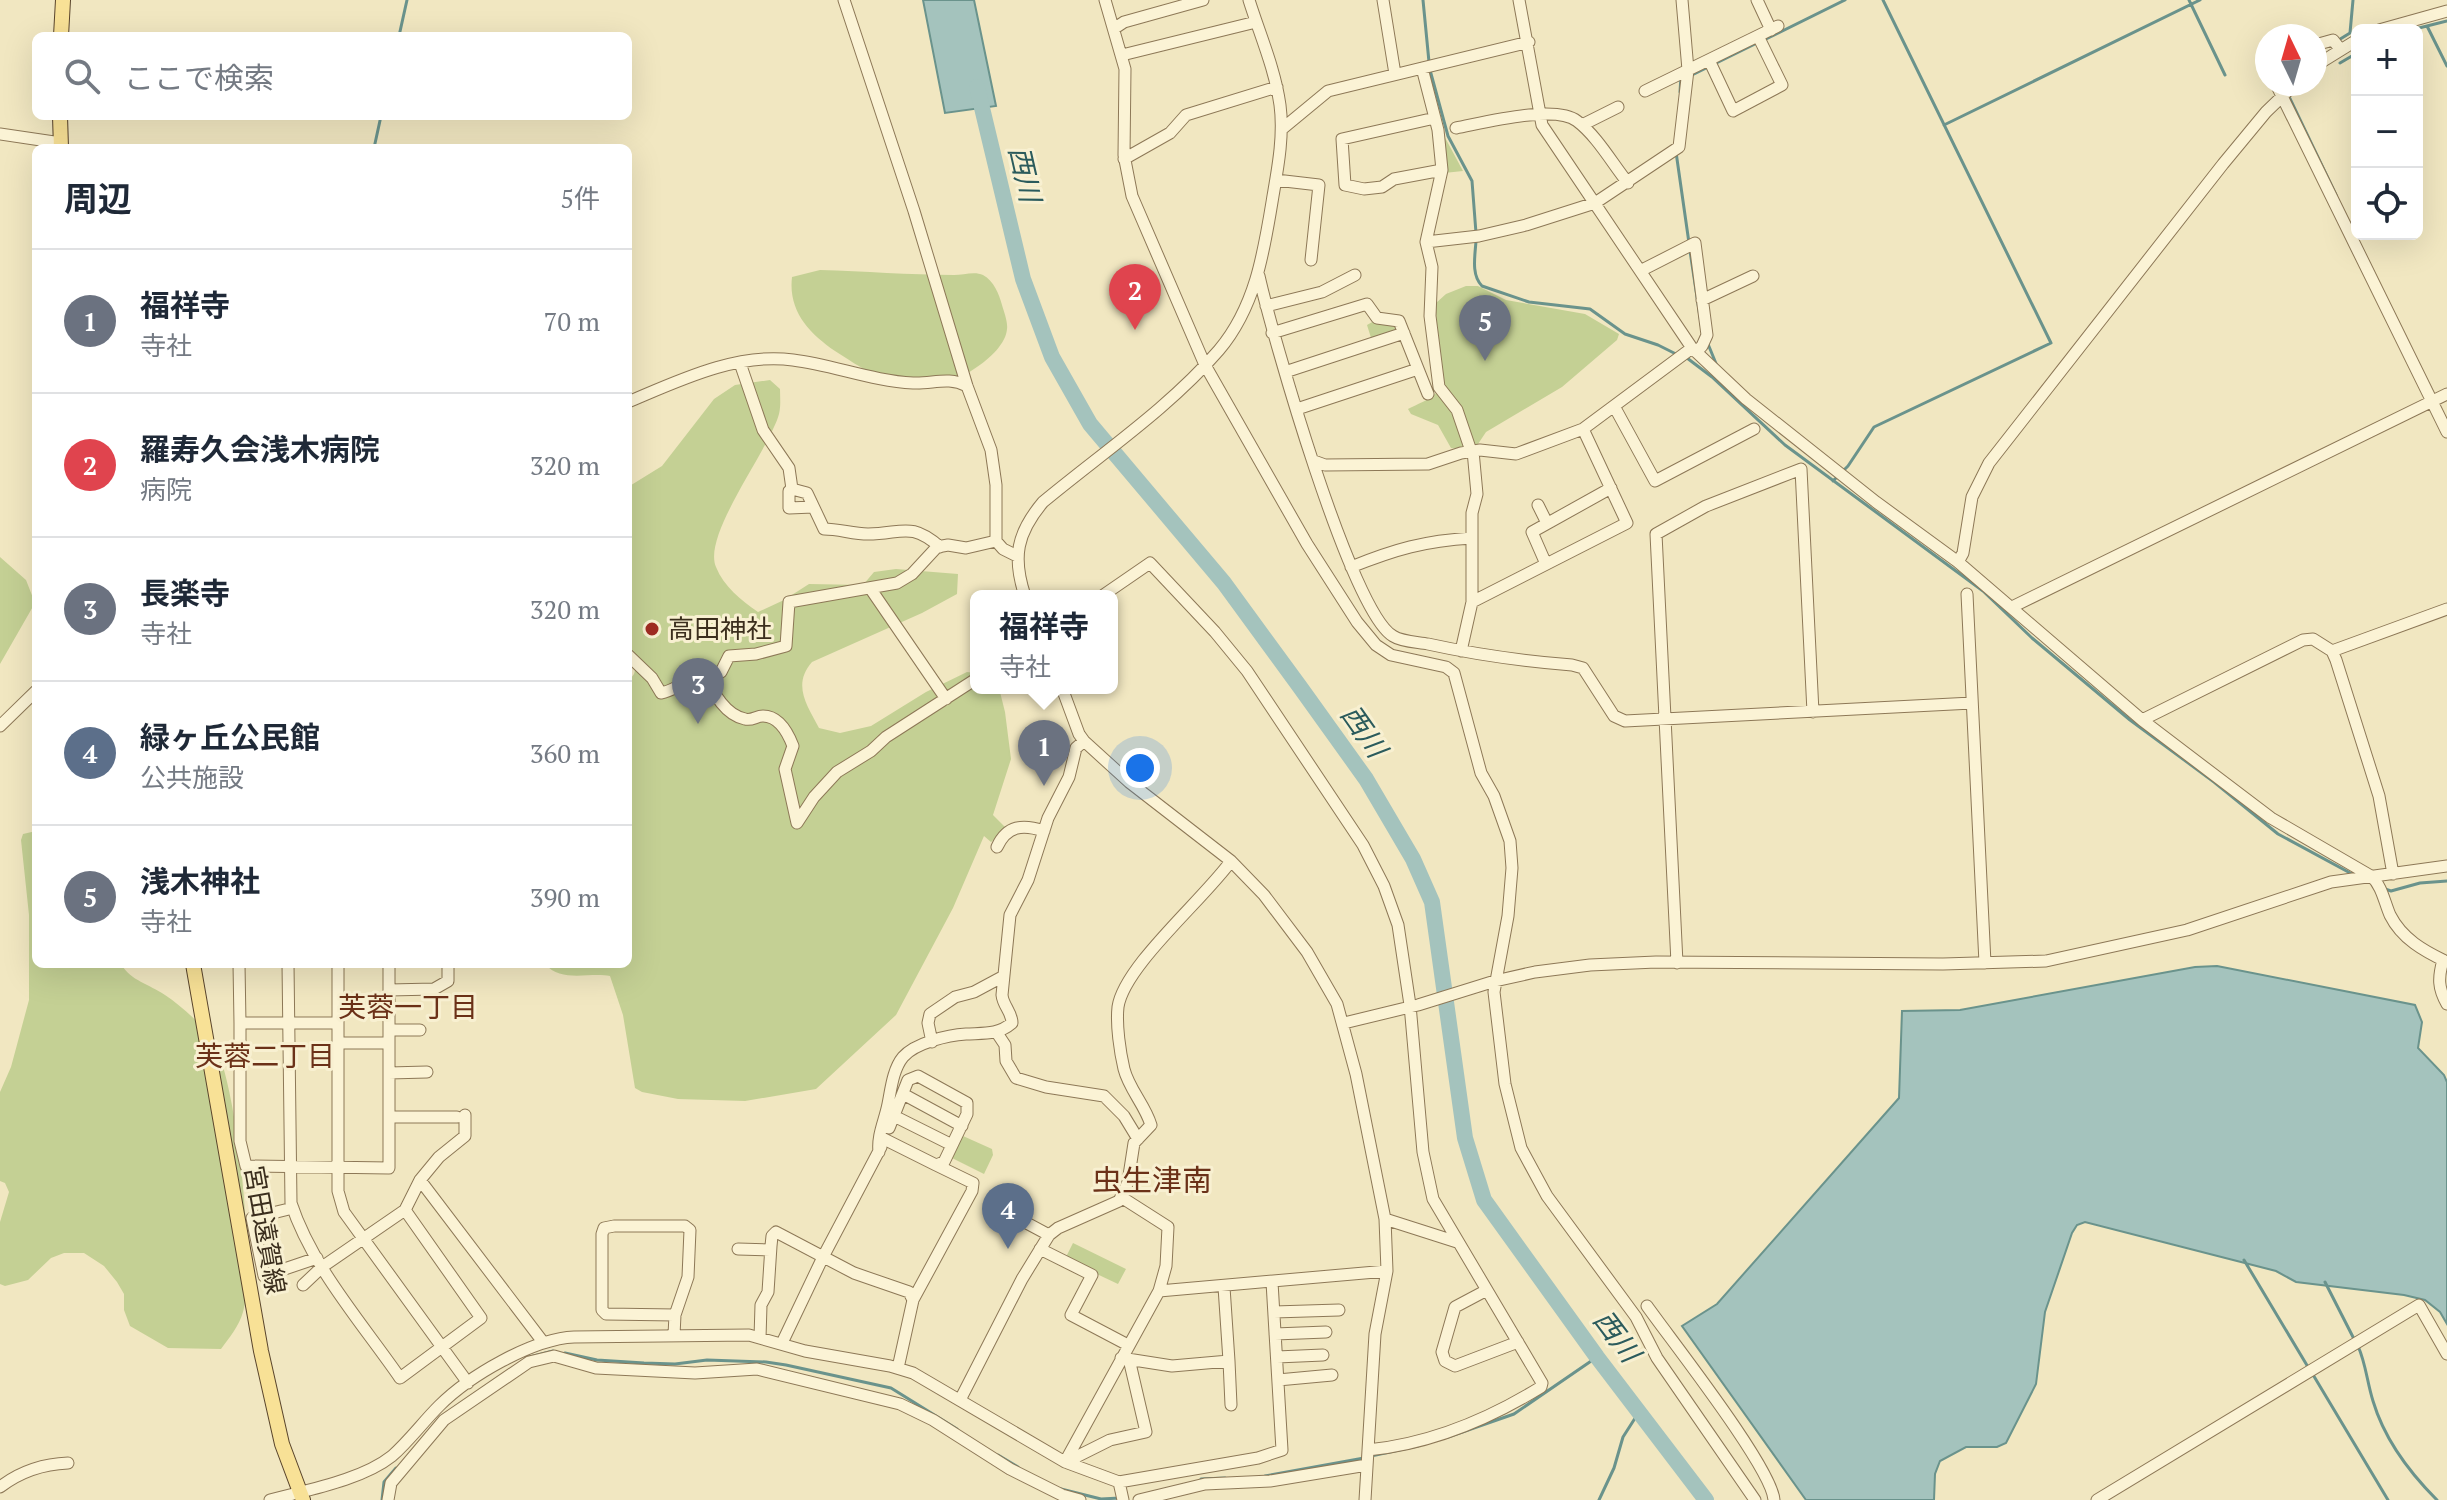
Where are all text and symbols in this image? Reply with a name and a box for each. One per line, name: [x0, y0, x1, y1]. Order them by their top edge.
north arrow: [2255, 24, 2327, 96]
map controls: [2351, 24, 2423, 240]
button: +: [2351, 24, 2423, 96]
search box: [32, 32, 632, 120]
icon: search: [60, 54, 104, 98]
text: ここで検索: [124, 58, 274, 98]
button: −: [2351, 96, 2423, 168]
water label: 西川: [1001, 142, 1050, 208]
button: locate: [2351, 168, 2423, 240]
text: 周辺: [64, 176, 132, 221]
text: 5件: [560, 181, 600, 215]
pin: 2: [1109, 264, 1161, 330]
text: 福祥寺: [140, 285, 230, 325]
pin: 5: [1459, 295, 1511, 361]
text: 1: [83, 304, 97, 338]
text: 70 m: [544, 304, 600, 338]
text: 寺社: [140, 328, 192, 362]
text: 羅寿久会浅木病院: [140, 429, 380, 469]
text: 2: [83, 448, 97, 482]
text: 320 m: [530, 448, 600, 482]
text: 病院: [140, 472, 192, 506]
text: 長楽寺: [140, 573, 230, 613]
popup: [970, 590, 1118, 694]
text: 3: [83, 592, 97, 626]
text: 320 m: [530, 592, 600, 626]
text: 福祥寺: [999, 606, 1089, 646]
place label: 高田神社: [668, 611, 772, 645]
text: 寺社: [140, 616, 192, 650]
marker: 高田神社: [643, 620, 661, 638]
text: 寺社: [999, 649, 1051, 683]
pin: 3: [672, 658, 724, 724]
water label: 西川: [1333, 697, 1397, 767]
text: 緑ヶ丘公民館: [140, 717, 320, 757]
pin: 1: [1018, 720, 1070, 786]
text: 4: [83, 736, 97, 770]
text: 360 m: [530, 736, 600, 770]
your location: [1120, 748, 1160, 788]
text: 公共施設: [140, 760, 244, 794]
text: 浅木神社: [140, 861, 260, 901]
text: 5: [83, 880, 97, 914]
text: 390 m: [530, 880, 600, 914]
text: 寺社: [140, 904, 192, 938]
district label: 芙蓉一丁目: [338, 988, 478, 1025]
district label: 芙蓉二丁目: [195, 1037, 335, 1074]
district label: 虫生津南: [1092, 1160, 1212, 1200]
street label: 宮田遠賀線: [238, 1163, 294, 1297]
pin: 4: [982, 1183, 1034, 1249]
water label: 西川: [1586, 1302, 1651, 1372]

